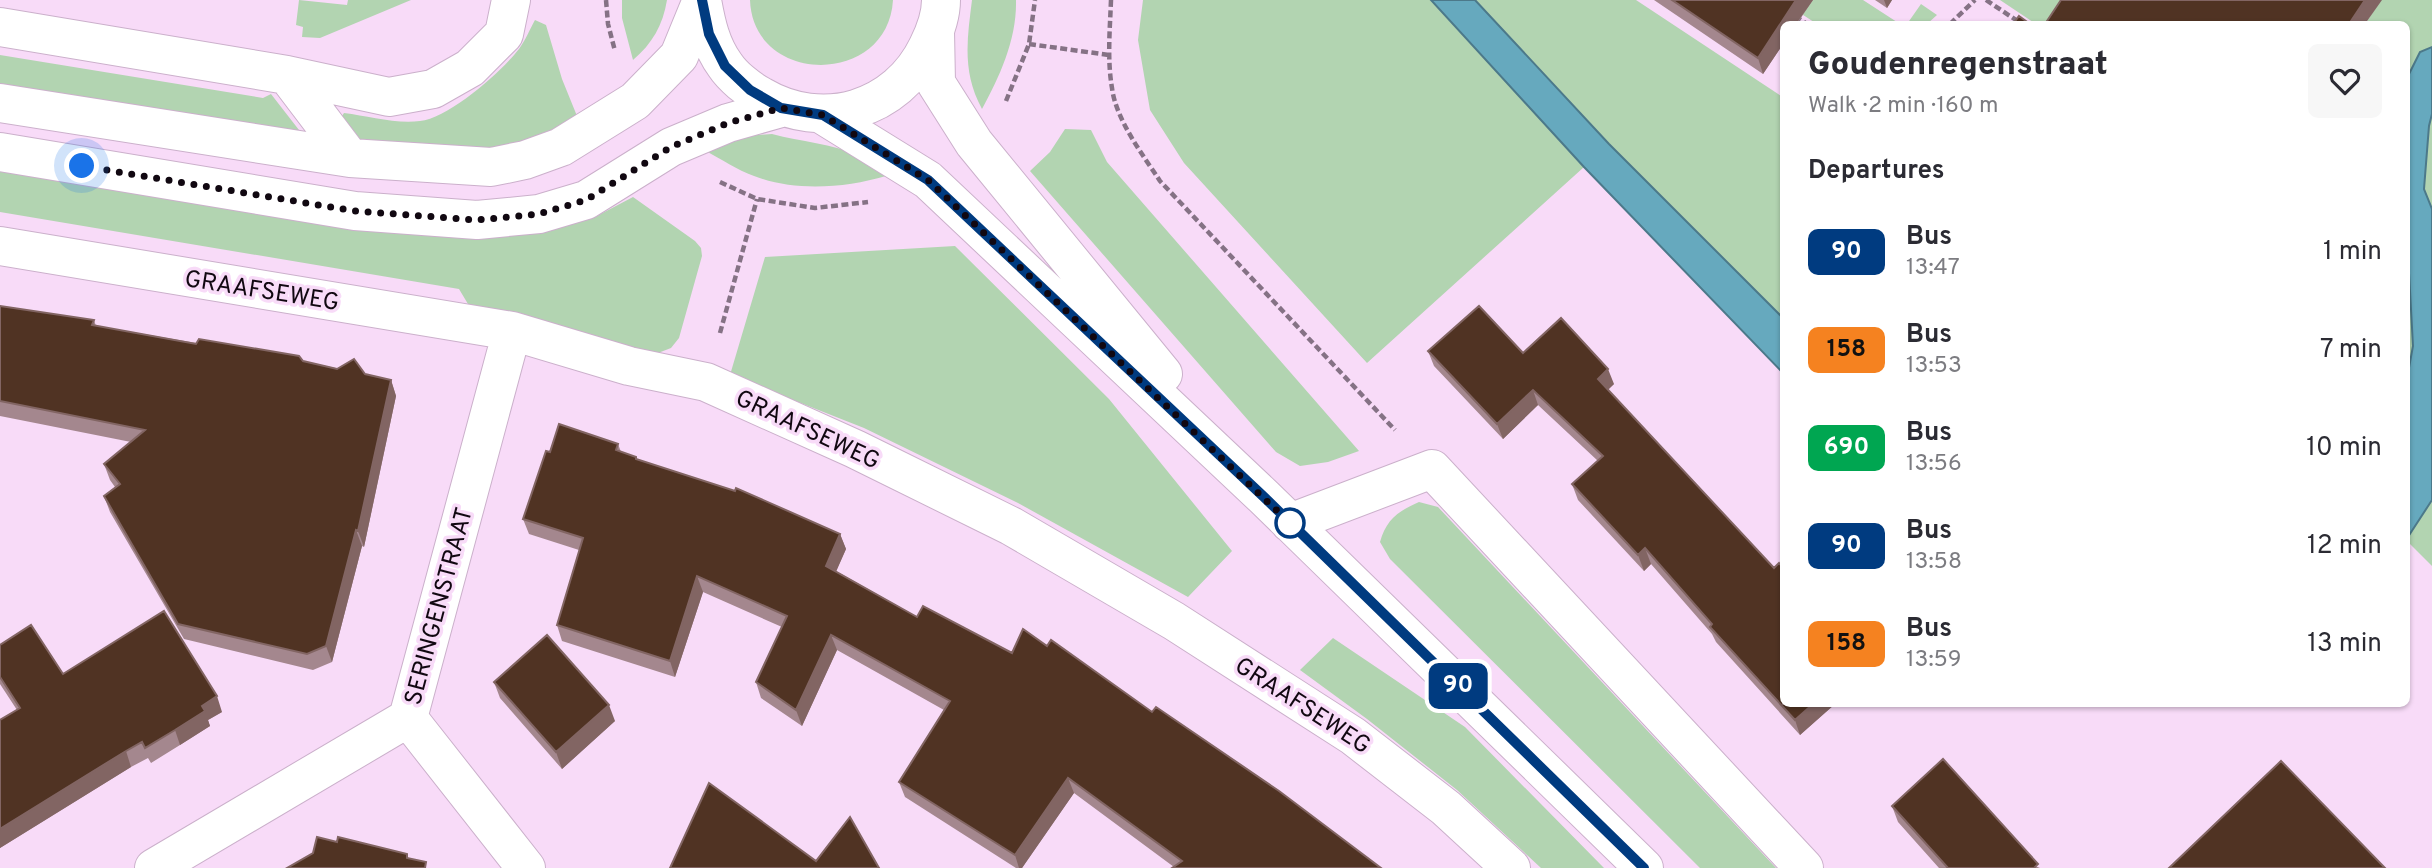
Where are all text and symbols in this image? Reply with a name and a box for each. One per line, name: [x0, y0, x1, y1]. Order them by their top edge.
button: heart: [2308, 44, 2382, 118]
text: Goudenregenstraat: [1808, 45, 2108, 87]
text: Walk · 2 min · 160 m: [1808, 92, 1998, 121]
your location: [64, 148, 99, 183]
text: Departures: [1808, 155, 1945, 188]
text: Bus: [1906, 221, 1952, 254]
text: 1 min: [2323, 236, 2382, 269]
text: 90: [1831, 237, 1862, 267]
text: 13:47: [1906, 254, 1960, 283]
street label: GRAAFSEWEG: [182, 265, 341, 319]
text: Bus: [1906, 319, 1952, 352]
text: 7 min: [2320, 334, 2382, 367]
text: 158: [1827, 335, 1866, 365]
text: 13:53: [1906, 352, 1962, 381]
street label: GRAAFSEWEG: [730, 384, 884, 477]
text: Bus: [1906, 417, 1952, 450]
text: 10 min: [2306, 432, 2382, 465]
text: 690: [1824, 433, 1869, 463]
text: 13:56: [1906, 450, 1962, 479]
street label: SERINGENSTRAAT: [399, 505, 481, 709]
unlabelled marker: [1275, 508, 1305, 538]
text: Bus: [1906, 515, 1952, 548]
text: 12 min: [2307, 530, 2382, 563]
text: 90: [1831, 531, 1862, 561]
text: 13:58: [1906, 548, 1962, 577]
text: Bus: [1906, 613, 1952, 646]
text: 13 min: [2307, 628, 2382, 661]
text: 158: [1827, 629, 1866, 659]
text: 13:59: [1906, 646, 1961, 675]
street label: GRAAFSEWEG: [1228, 652, 1375, 762]
line badge: 90: [1426, 663, 1490, 709]
text: 90: [1443, 671, 1473, 701]

